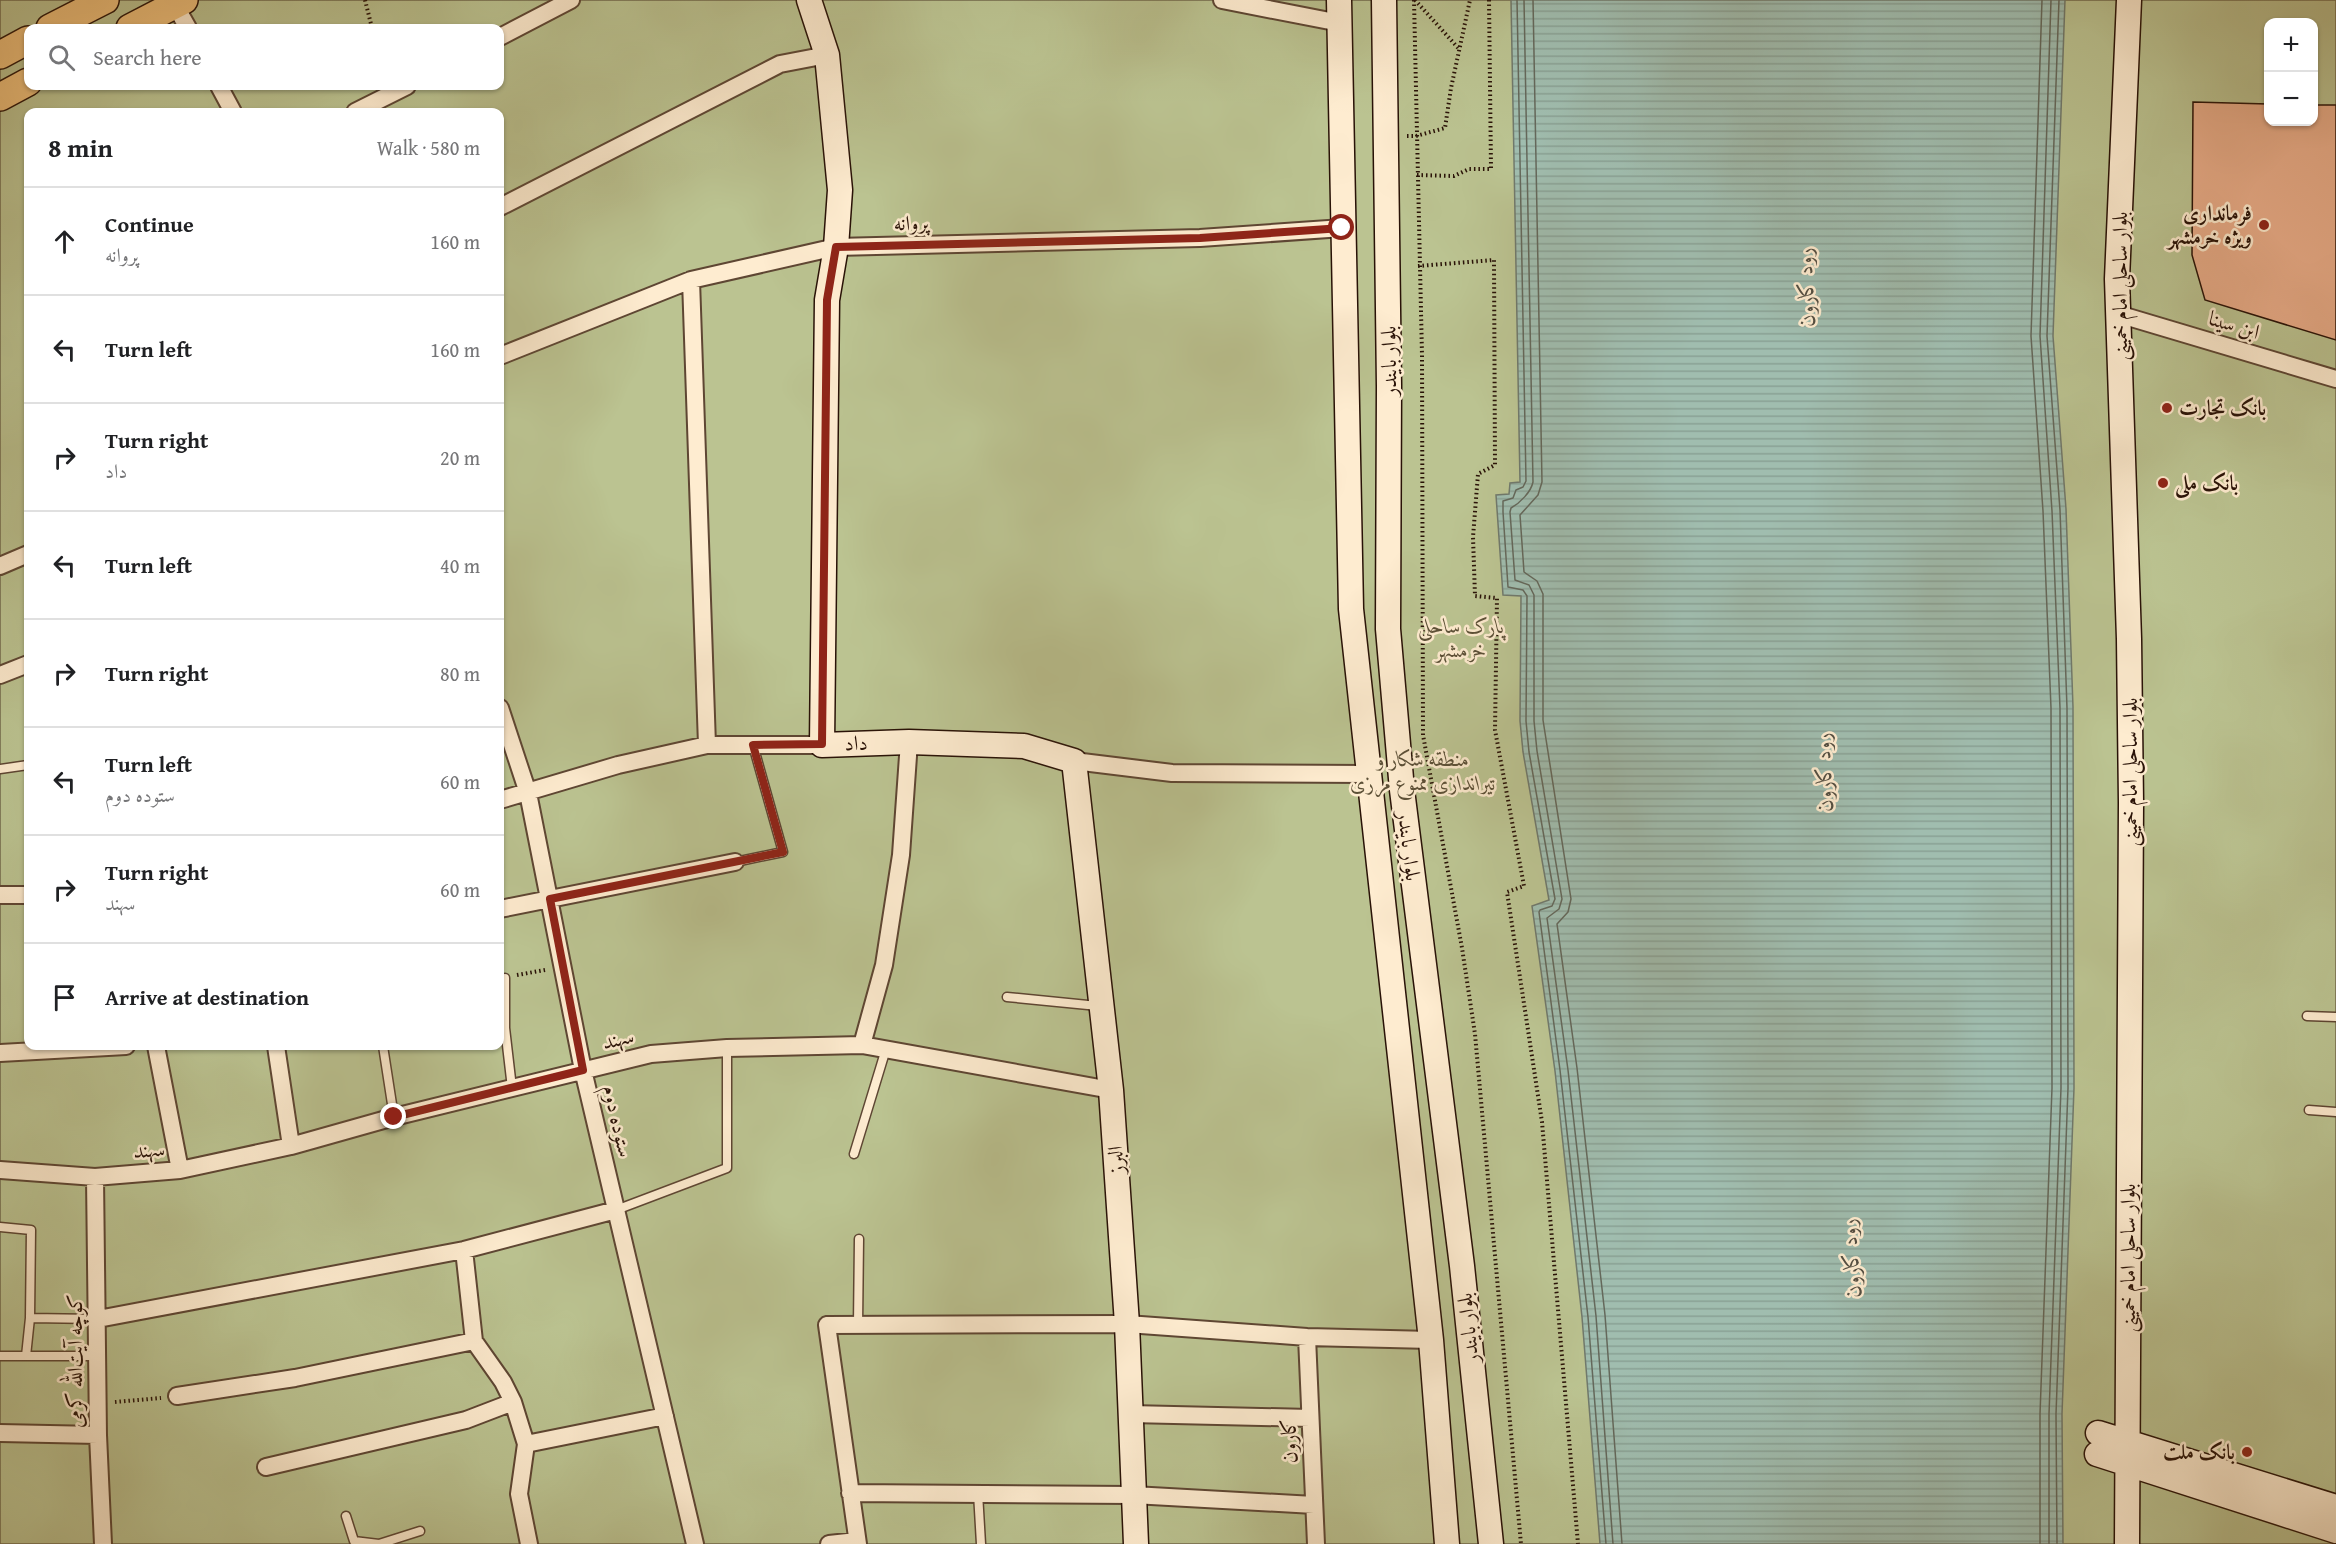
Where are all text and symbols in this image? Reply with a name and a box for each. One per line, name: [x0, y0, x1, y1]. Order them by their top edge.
map controls: [2264, 18, 2318, 126]
button: +: [2264, 18, 2318, 72]
search box: [24, 24, 504, 90]
icon: search: [45, 41, 78, 74]
text: Search here: [93, 41, 202, 73]
button: −: [2264, 72, 2318, 126]
text: 8 min: [48, 128, 113, 167]
text: Walk · 580 m: [377, 133, 480, 162]
place label: فرمانداری ویژه خرمشهر: [2166, 197, 2252, 252]
street label: پروانه: [893, 206, 931, 239]
text: Continue: [105, 208, 194, 240]
street label: بلوار ساحلی امام خمینی: [2104, 211, 2138, 361]
route start: [1328, 214, 1354, 240]
marker: فرمانداری ویژه خرمشهر: [2257, 218, 2271, 232]
icon: ahead: [48, 225, 81, 258]
text: 160 m: [430, 227, 480, 256]
text: پروانه: [105, 240, 138, 269]
water label: رود کارون: [1788, 247, 1822, 327]
street label: ابن سینا: [2205, 302, 2263, 347]
street label: بلوار بایندر: [1372, 326, 1405, 398]
icon: left: [48, 333, 81, 366]
text: Turn left: [105, 333, 192, 365]
text: 160 m: [430, 335, 480, 364]
place label: بانک تجارت: [2179, 392, 2266, 423]
marker: بانک تجارت: [2160, 401, 2174, 415]
text: Turn right: [105, 424, 208, 456]
icon: right: [48, 441, 81, 474]
text: 20 m: [440, 443, 480, 472]
text: داد: [105, 456, 127, 485]
place label: بانک ملی: [2174, 467, 2238, 499]
marker: بانک ملی: [2156, 476, 2170, 490]
icon: left: [48, 549, 81, 582]
text: Turn left: [105, 549, 192, 581]
text: 40 m: [440, 551, 480, 580]
park label: پارک ساحلی خرمشهر: [1418, 610, 1506, 665]
icon: right: [48, 657, 81, 690]
text: Turn right: [105, 657, 208, 689]
text: 80 m: [440, 659, 480, 688]
street label: بلوار ساحلی امام خمینی: [2114, 697, 2148, 847]
street label: داد: [844, 727, 868, 758]
water label: رود کارون: [1806, 732, 1840, 812]
park label: منطقه شکار و تیراندازی ممنوع مرزی: [1350, 743, 1496, 801]
text: Turn left: [105, 748, 192, 780]
icon: left: [48, 765, 81, 798]
text: 60 m: [440, 767, 480, 796]
text: ستوده دوم: [105, 780, 175, 809]
street label: بلوار بایندر: [1390, 807, 1429, 883]
text: Turn right: [105, 856, 208, 888]
icon: right: [48, 873, 81, 906]
text: 60 m: [440, 875, 480, 904]
text: سهند: [105, 888, 135, 917]
icon: arrive: [48, 981, 81, 1014]
text: Arrive at destination: [105, 981, 309, 1013]
street label: سهند: [599, 1020, 637, 1057]
street label: ستوده دوم: [592, 1082, 642, 1161]
route end: [380, 1103, 406, 1129]
street label: سهند: [132, 1133, 166, 1166]
street label: البرز: [1099, 1145, 1132, 1177]
street label: بلوار ساحلی امام خمینی: [2112, 1183, 2146, 1333]
water label: رود کارون: [1831, 1217, 1869, 1299]
street label: بلوار بایندر: [1448, 1291, 1487, 1367]
street label: کوچه آیت‌الله کرمی: [58, 1294, 90, 1428]
street label: کارون: [1272, 1418, 1305, 1464]
place label: بانک ملت: [2163, 1436, 2235, 1467]
marker: بانک ملت: [2240, 1445, 2254, 1459]

